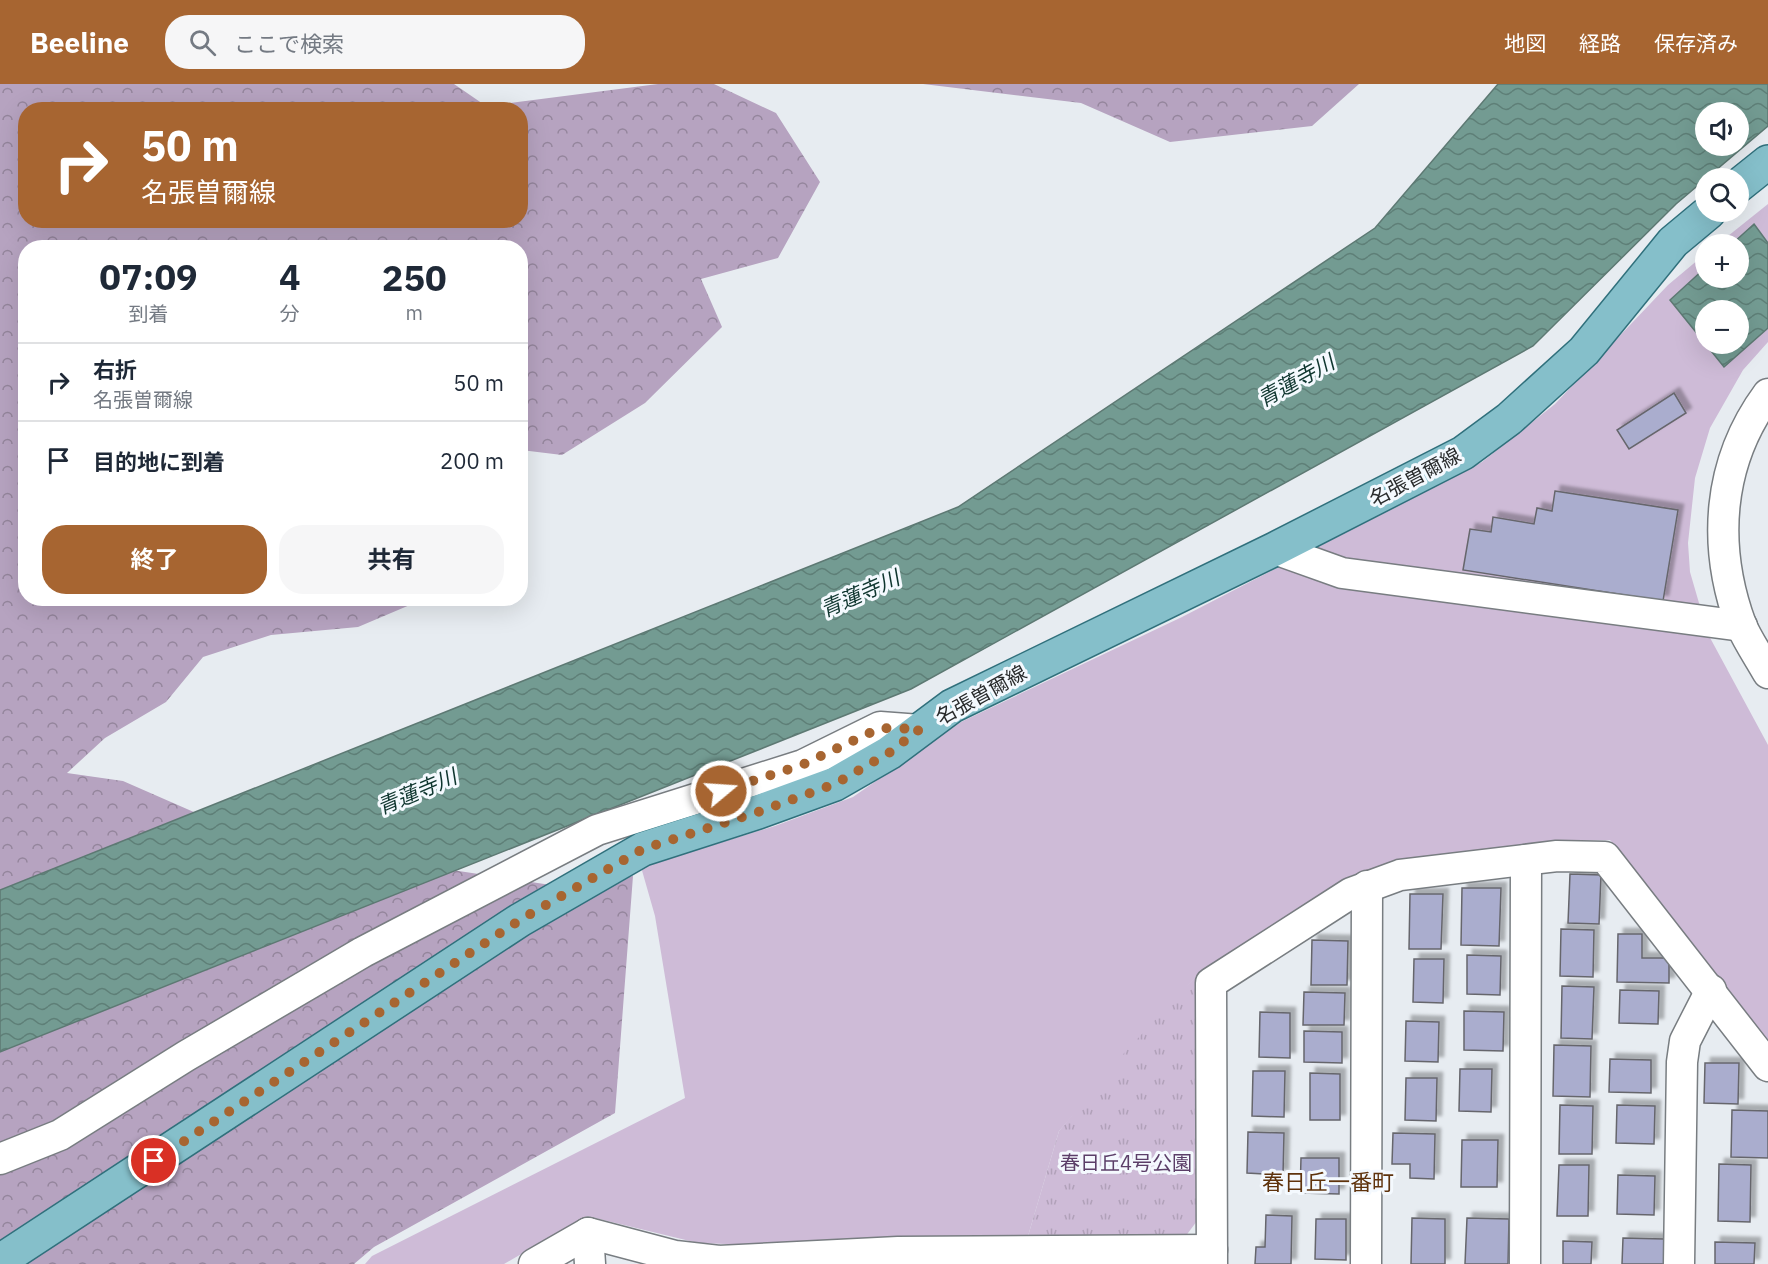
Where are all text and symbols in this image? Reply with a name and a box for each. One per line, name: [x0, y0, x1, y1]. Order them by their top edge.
search box: [165, 15, 585, 69]
text: Beeline: [30, 24, 129, 61]
icon: search: [186, 26, 219, 59]
text: ここで検索: [234, 29, 344, 58]
text: 地図: [1504, 29, 1546, 57]
text: 経路: [1579, 29, 1621, 57]
text: 保存済み: [1654, 29, 1738, 57]
map controls: [1695, 102, 1749, 354]
button: sound: [1695, 102, 1749, 156]
text: 50 m: [141, 118, 239, 173]
icon: right: [42, 126, 120, 204]
button: search: [1695, 168, 1749, 222]
text: 名張曽爾線: [141, 174, 276, 209]
button: +: [1695, 234, 1749, 288]
text: 07:09: [99, 253, 198, 300]
text: 4: [279, 253, 301, 300]
text: 250: [382, 254, 447, 301]
text: m: [406, 299, 423, 326]
text: 到着: [128, 300, 168, 327]
text: 分: [280, 300, 300, 327]
button: −: [1695, 300, 1749, 354]
water label: 青蓮寺川: [1252, 347, 1341, 413]
text: 右折: [93, 355, 137, 384]
icon: right: [42, 366, 75, 399]
text: 50 m: [453, 368, 504, 397]
text: 名張曽爾線: [93, 386, 193, 413]
street label: 名張曽爾線: [1364, 441, 1465, 512]
icon: arrive: [42, 444, 75, 477]
text: 200 m: [440, 446, 504, 475]
text: 目的地に到着: [93, 447, 225, 476]
button: 終了: [42, 525, 267, 594]
button: 共有: [279, 525, 504, 594]
water label: 青蓮寺川: [816, 562, 905, 623]
street label: 名張曽爾線: [930, 659, 1031, 731]
position arrow: [689, 759, 753, 823]
water label: 青蓮寺川: [372, 761, 463, 820]
pin: [128, 1135, 179, 1186]
icon: arrive: [137, 1144, 170, 1177]
park label: 春日丘4号公園: [1060, 1149, 1192, 1176]
district label: 春日丘一番町: [1262, 1167, 1394, 1196]

